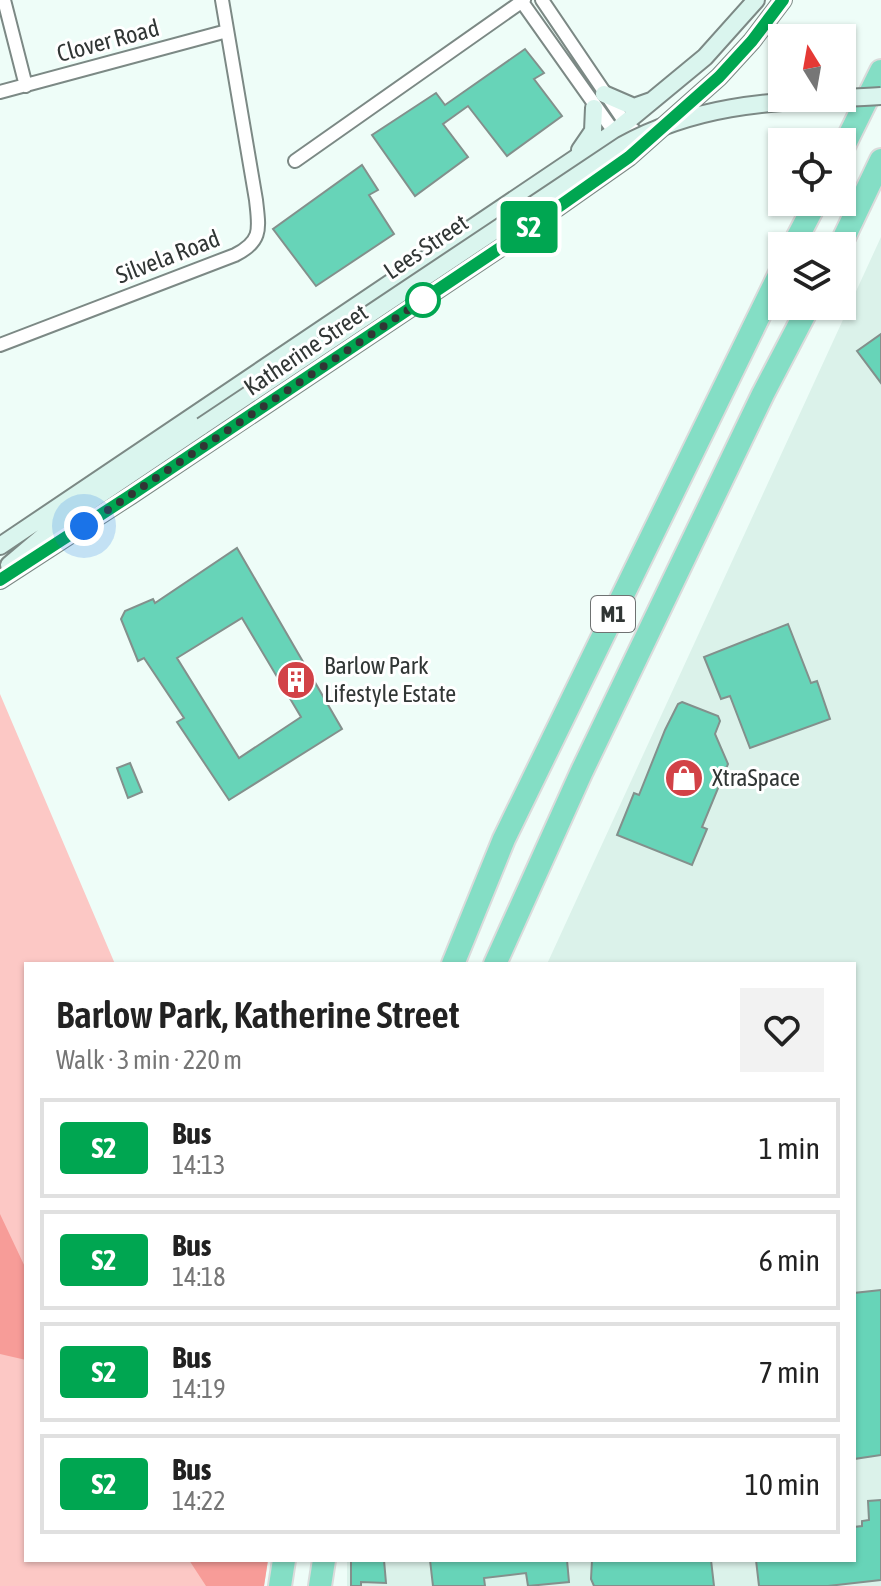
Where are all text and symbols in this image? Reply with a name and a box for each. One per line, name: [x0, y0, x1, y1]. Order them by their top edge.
street label: Clover Road: [54, 14, 162, 67]
north arrow: [768, 24, 856, 112]
map controls: [768, 24, 856, 320]
button: locate: [768, 128, 856, 216]
line badge: S2: [493, 201, 565, 253]
street label: Lees Street: [379, 209, 473, 284]
text: S2: [517, 211, 541, 243]
street label: Silvela Road: [112, 224, 223, 289]
button: layers: [768, 232, 856, 320]
unlabelled marker: [406, 283, 440, 317]
street label: Katherine Street: [239, 298, 373, 401]
your location: [64, 506, 104, 546]
road number: M1: [591, 596, 635, 632]
place label: Barlow Park Lifestyle Estate: [324, 652, 456, 707]
building icon: Barlow Park Lifestyle Estate: [275, 659, 317, 701]
shop icon: XtraSpace: [663, 757, 705, 799]
place label: XtraSpace: [712, 764, 800, 791]
button: heart: [740, 988, 824, 1072]
text: Barlow Park, Katherine Street: [56, 993, 460, 1036]
text: Walk · 3 min · 220 m: [56, 1045, 242, 1075]
text: Bus: [172, 1116, 211, 1150]
text: 1 min: [759, 1131, 820, 1165]
text: S2: [92, 1132, 116, 1164]
text: 14:13: [172, 1150, 226, 1180]
text: Bus: [172, 1228, 211, 1262]
text: 6 min: [759, 1243, 820, 1277]
text: S2: [92, 1244, 116, 1276]
text: 14:18: [172, 1262, 226, 1292]
text: Bus: [172, 1340, 211, 1374]
text: 7 min: [759, 1355, 820, 1389]
text: S2: [92, 1356, 116, 1388]
text: 14:19: [172, 1374, 226, 1404]
text: Bus: [172, 1452, 211, 1486]
text: 10 min: [745, 1467, 820, 1501]
text: S2: [92, 1468, 116, 1500]
text: 14:22: [172, 1486, 226, 1516]

